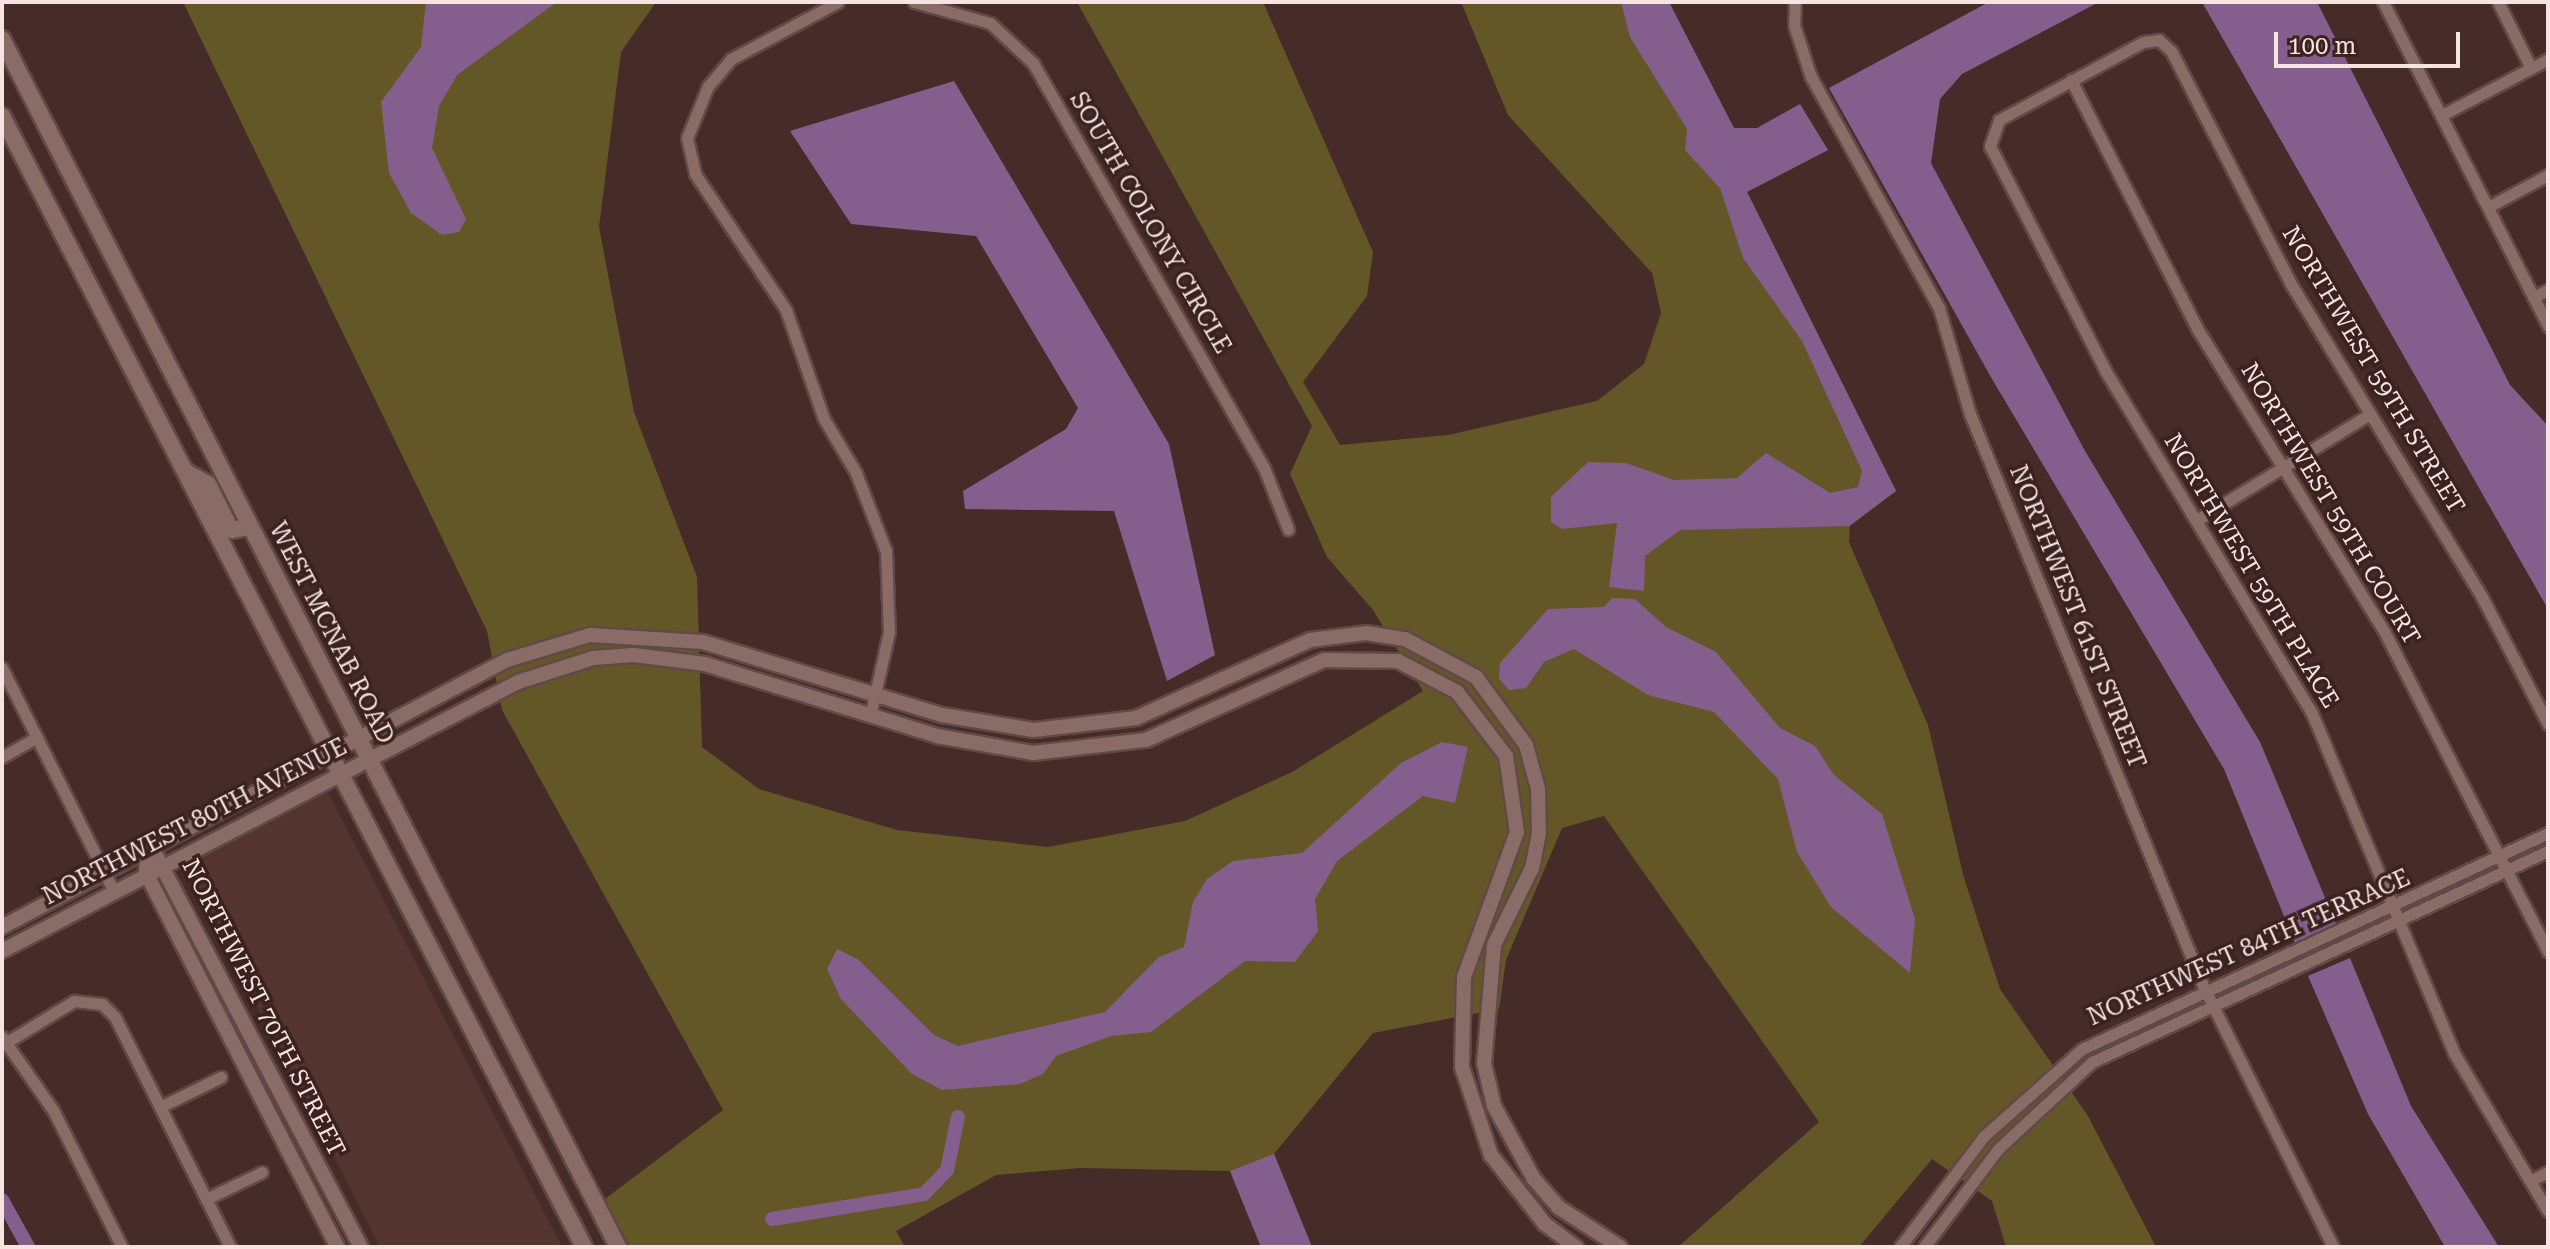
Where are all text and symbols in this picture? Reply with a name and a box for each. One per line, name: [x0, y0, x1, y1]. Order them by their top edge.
scale bar: [2278, 16, 2464, 66]
text: 100 m: [2288, 32, 2356, 60]
street label: SOUTH COLONY CIRCLE: [1063, 87, 1237, 359]
street label: NORTHWEST 59TH STREET: [2276, 221, 2470, 519]
street label: NORTHWEST 59TH COURT: [2234, 358, 2426, 650]
street label: NORTHWEST 59TH PLACE: [2157, 429, 2345, 713]
street label: NORTHWEST 61ST STREET: [2003, 461, 2151, 773]
street label: WEST MCNAB ROAD: [263, 517, 399, 749]
street label: NORTHWEST 80TH AVENUE: [38, 733, 352, 911]
street label: NORTHWEST 70TH STREET: [175, 854, 351, 1162]
street label: NORTHWEST 84TH TERRACE: [2083, 864, 2415, 1032]

